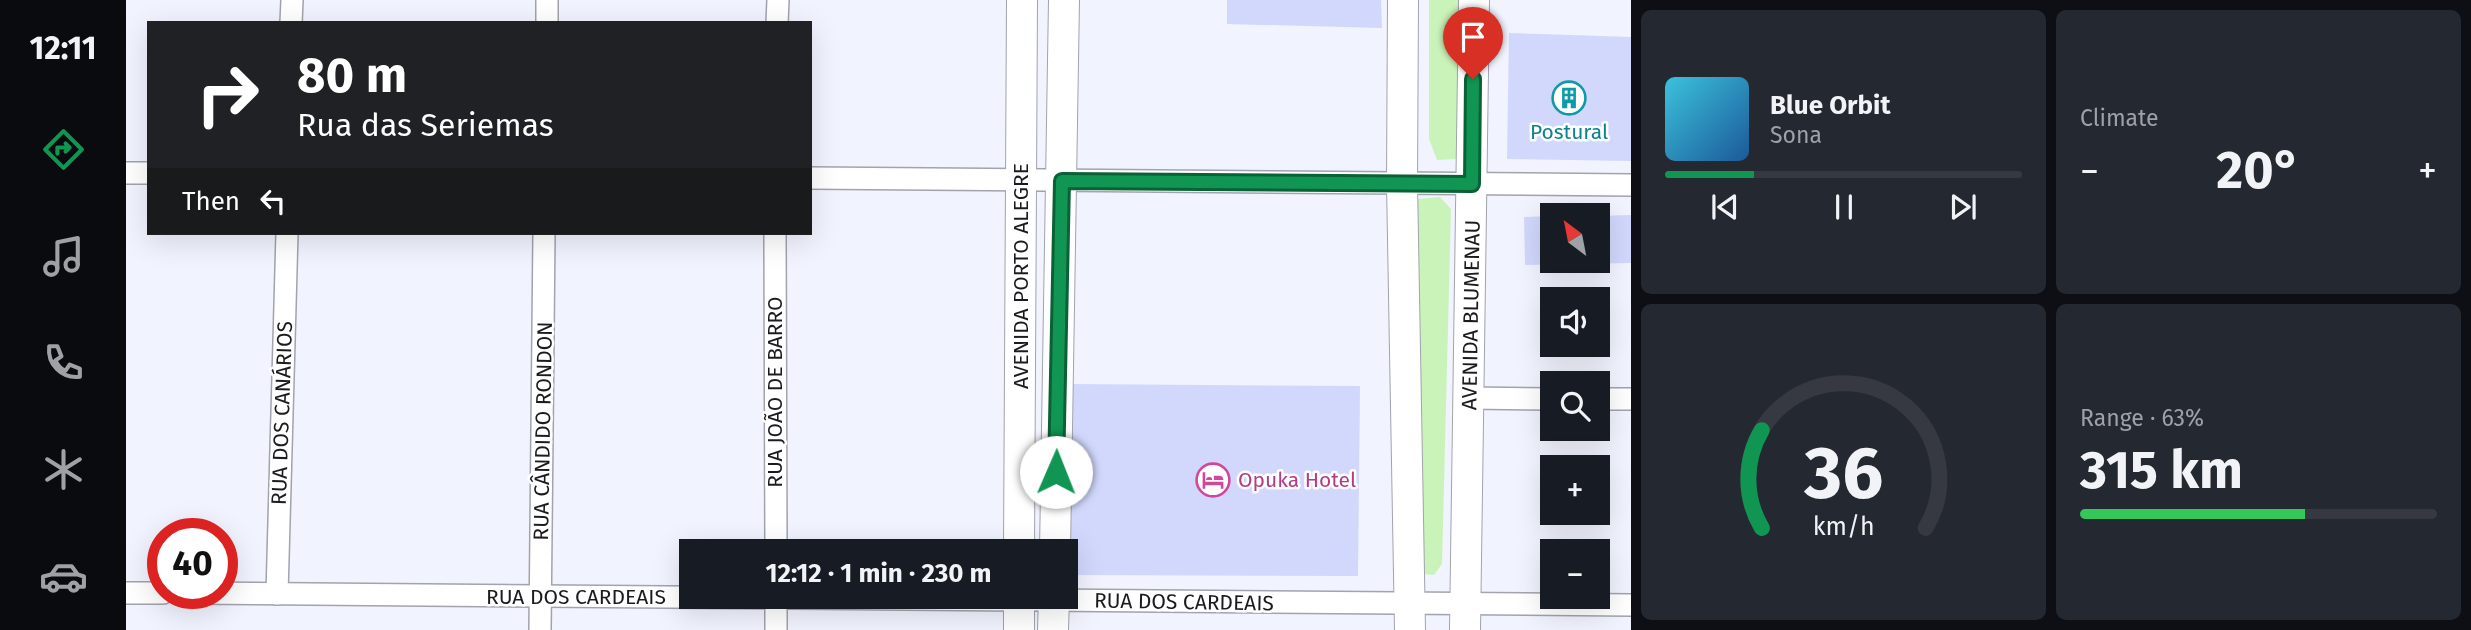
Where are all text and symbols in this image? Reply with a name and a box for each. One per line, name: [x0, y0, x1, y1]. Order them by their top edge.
pin: [1443, 7, 1503, 79]
icon: arrive: [1454, 18, 1492, 56]
text: 12:11: [29, 29, 97, 67]
text: 80 m: [297, 46, 407, 105]
icon: right: [182, 49, 273, 140]
building icon: Postural: [1550, 79, 1588, 117]
text: Blue Orbit: [1770, 90, 1890, 121]
text: Climate: [2080, 104, 2159, 132]
text: Rua das Seriemas: [297, 106, 554, 144]
place label: Postural: [1530, 119, 1608, 145]
text: Sona: [1770, 121, 1822, 149]
icon: directions: [39, 125, 88, 174]
text: 20°: [2216, 139, 2301, 202]
text: −: [2080, 148, 2099, 194]
text: +: [2418, 148, 2437, 194]
street label: AVENIDA PORTO ALEGRE: [1008, 163, 1034, 389]
icon: left: [254, 182, 292, 220]
text: Then: [182, 186, 240, 217]
icon: previous: [1706, 188, 1744, 226]
icon: pause: [1825, 188, 1863, 226]
icon: next: [1944, 188, 1982, 226]
north arrow: [1540, 203, 1610, 273]
map controls: [1540, 203, 1610, 609]
street label: AVENIDA BLUMENAU: [1456, 220, 1486, 410]
icon: music: [39, 232, 88, 281]
button: sound: [1540, 287, 1610, 357]
street label: RUA JOÃO DE BARRO: [762, 296, 788, 488]
street label: RUA DOS CANÁRIOS: [266, 321, 298, 505]
street label: RUA CÂNDIDO RONDON: [528, 321, 558, 541]
icon: phone: [39, 338, 88, 387]
button: search: [1540, 371, 1610, 441]
text: Range · 63%: [2080, 404, 2204, 432]
text: 36: [1803, 430, 1883, 517]
position arrow: [1019, 435, 1093, 509]
text: 315 km: [2080, 439, 2243, 502]
icon: climate: [39, 445, 88, 494]
button: +: [1540, 455, 1610, 525]
hotel icon: Opuka Hotel: [1194, 461, 1232, 499]
place label: Opuka Hotel: [1238, 467, 1356, 493]
text: km/h: [1813, 512, 1874, 542]
speed limit sign: 40: [147, 518, 238, 609]
button: −: [1540, 539, 1610, 609]
icon: car: [39, 552, 88, 601]
text: 12:12 · 1 min · 230 m: [765, 558, 992, 589]
street label: RUA DOS CARDEAIS: [486, 584, 666, 610]
street label: RUA DOS CARDEAIS: [1094, 587, 1274, 617]

